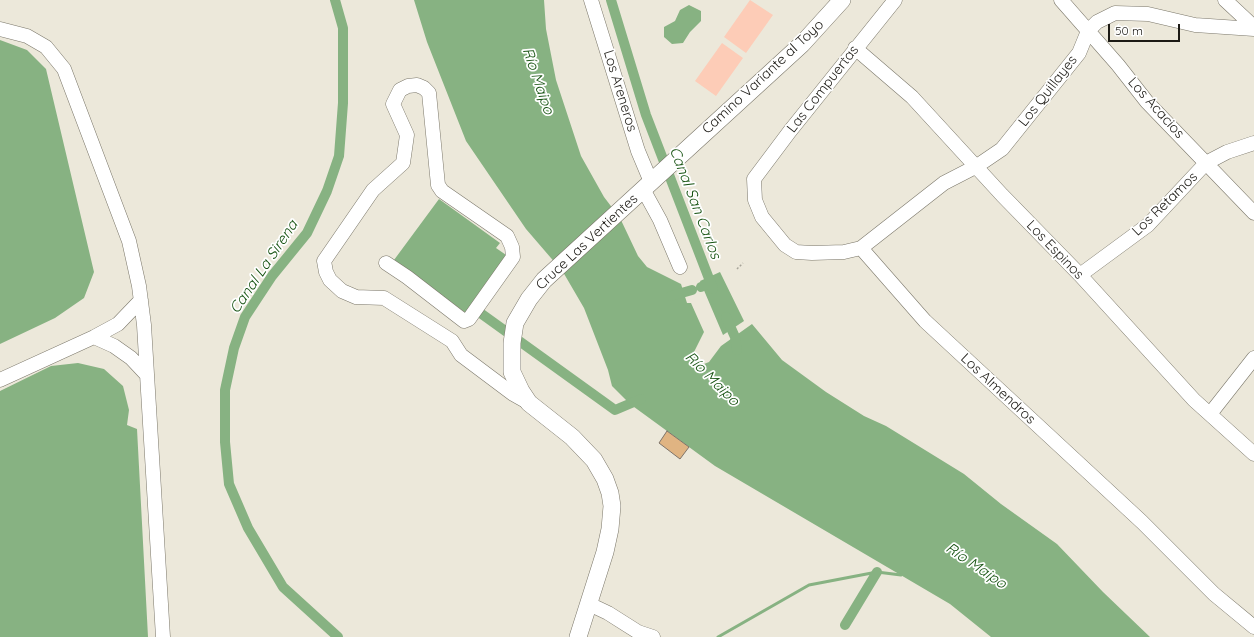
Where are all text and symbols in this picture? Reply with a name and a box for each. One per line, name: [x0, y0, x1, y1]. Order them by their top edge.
street label: Camino Variante al Toyo: [699, 16, 827, 138]
scale bar: [1110, 16, 1182, 42]
text: 50 m: [1115, 23, 1143, 38]
street label: Las Compuertas: [784, 42, 862, 136]
water label: Río Maipo: [518, 45, 558, 117]
street label: Los Areneros: [600, 48, 640, 134]
street label: Los Quillayes: [1015, 52, 1081, 130]
street label: Los Acacios: [1124, 74, 1188, 142]
water label: Canal San Carlos: [665, 144, 725, 262]
street label: Los Retamos: [1129, 169, 1201, 239]
street label: Cruce Las Vertientes: [533, 191, 641, 293]
water label: Canal La Sirena: [226, 217, 302, 317]
street label: Los Espinos: [1023, 217, 1087, 283]
water label: Río Maipo: [681, 348, 743, 410]
street label: Los Almendros: [957, 350, 1039, 428]
water label: Río Maipo: [942, 539, 1010, 593]

